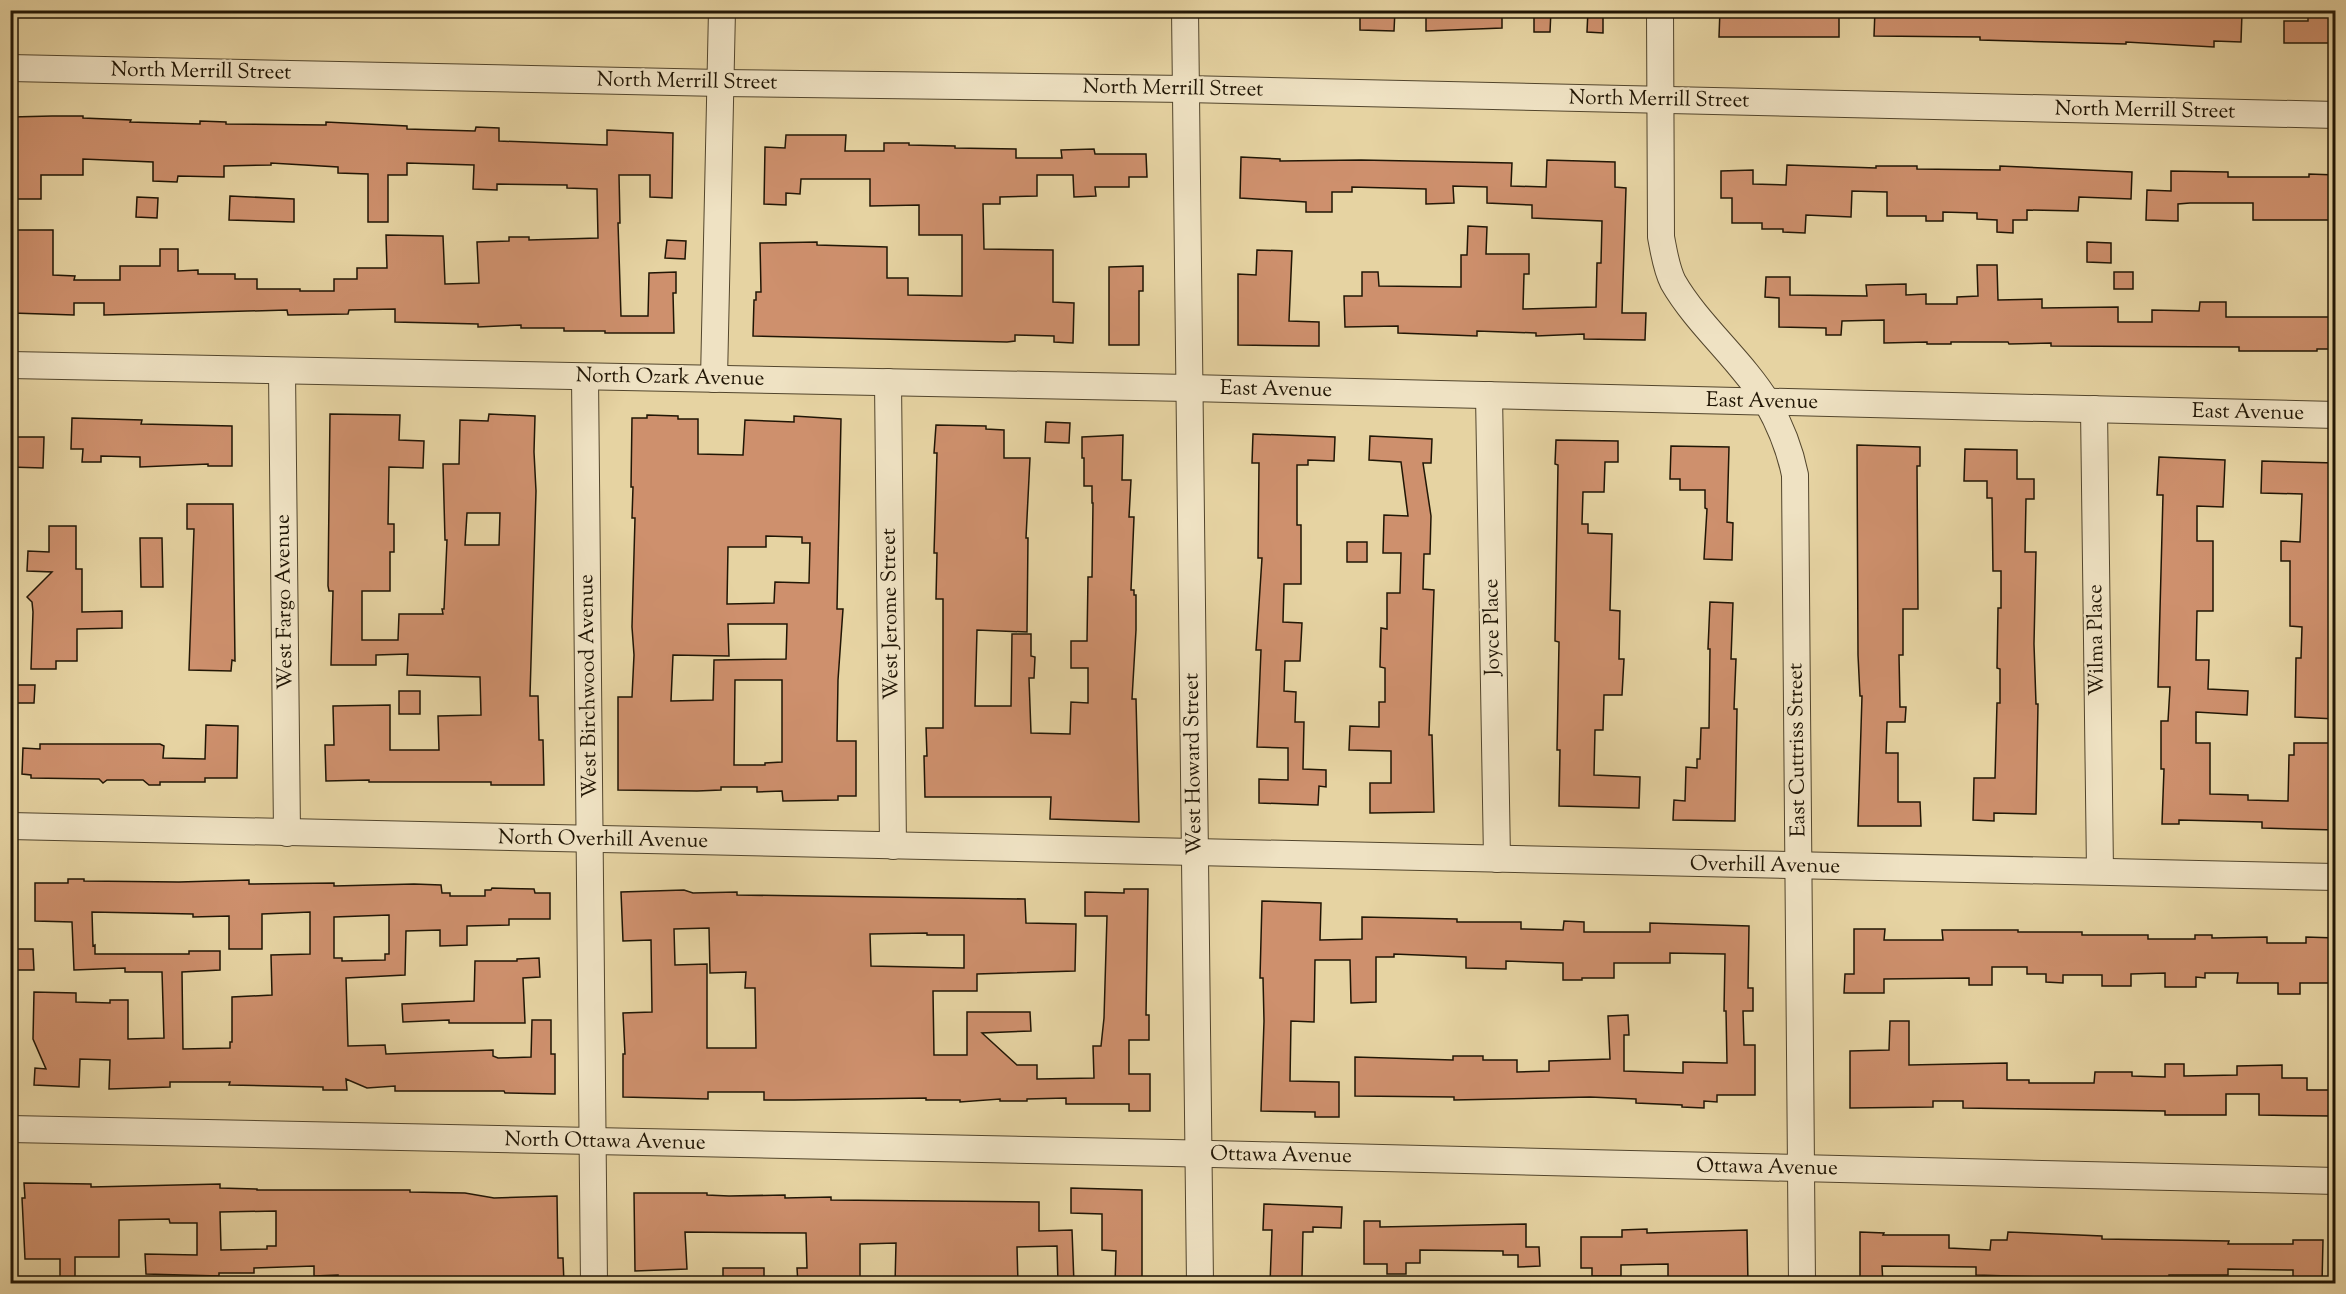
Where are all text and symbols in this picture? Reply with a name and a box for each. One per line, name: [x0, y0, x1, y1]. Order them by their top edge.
street label: North Merrill Street: [110, 55, 292, 89]
street label: North Merrill Street: [596, 65, 778, 99]
street label: North Merrill Street: [1082, 72, 1264, 106]
street label: North Merrill Street: [1568, 83, 1750, 117]
street label: North Merrill Street: [2054, 94, 2236, 128]
street label: North Ozark Avenue: [575, 361, 765, 395]
street label: East Avenue: [1220, 374, 1332, 406]
street label: East Avenue: [1706, 386, 1818, 418]
street label: East Avenue: [2192, 397, 2304, 429]
street label: West Fargo Avenue: [268, 514, 302, 690]
street label: West Jerome Street: [875, 528, 907, 700]
street label: West Birchwood Avenue: [572, 574, 606, 798]
street label: Joyce Place: [1477, 578, 1509, 677]
street label: Wilma Place: [2081, 584, 2113, 696]
street label: East Cuttriss Street: [1781, 663, 1815, 837]
street label: West Howard Street: [1177, 673, 1211, 855]
street label: North Overhill Avenue: [498, 823, 708, 857]
street label: Overhill Avenue: [1689, 850, 1841, 882]
street label: North Ottawa Avenue: [504, 1125, 706, 1159]
street label: Ottawa Avenue: [1210, 1140, 1352, 1172]
street label: Ottawa Avenue: [1696, 1152, 1838, 1184]

